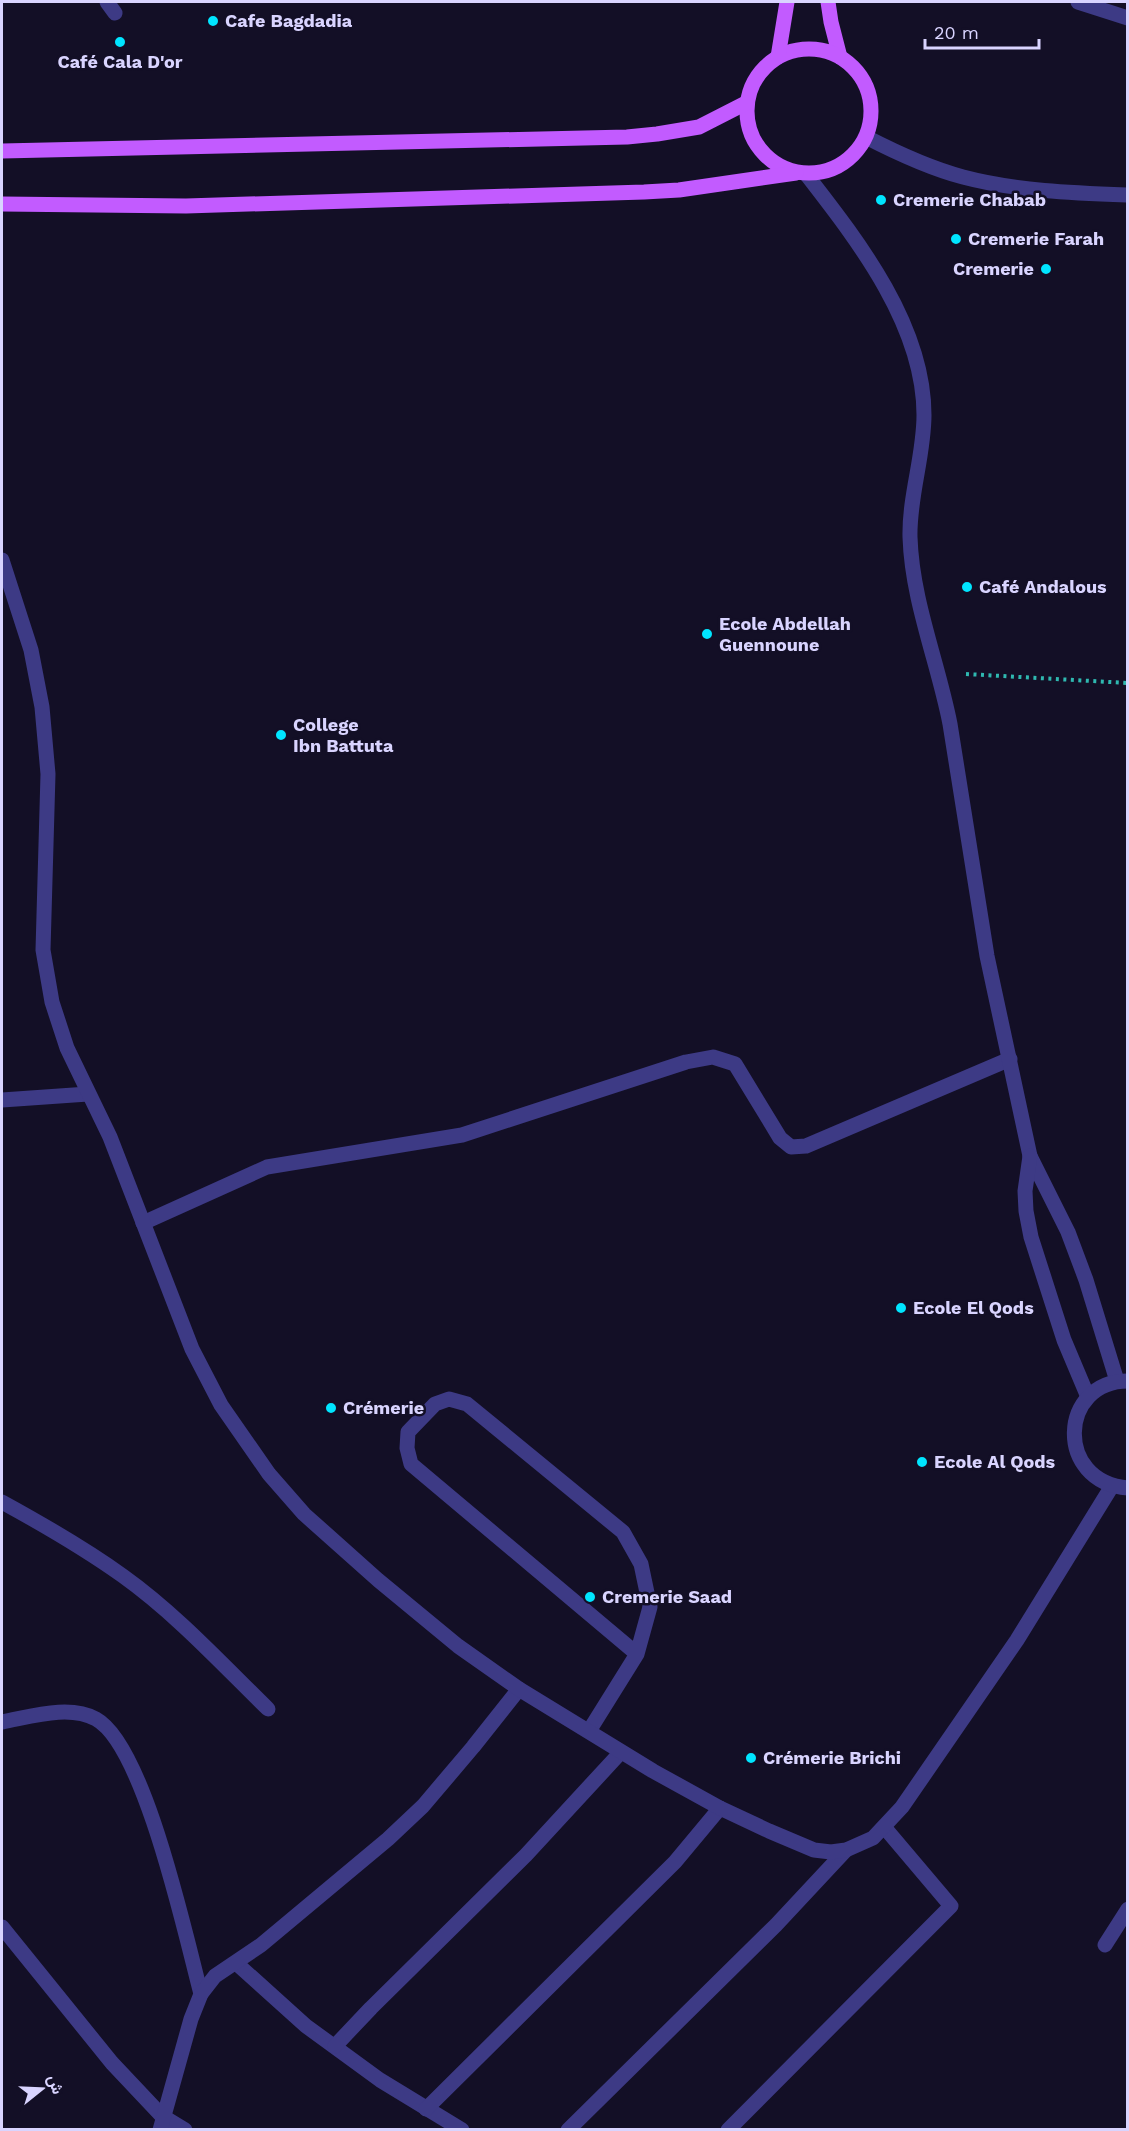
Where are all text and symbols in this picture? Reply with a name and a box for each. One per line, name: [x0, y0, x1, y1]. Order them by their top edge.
place label: Cafe Bagdadia: [225, 10, 353, 31]
scale bar: [925, 12, 1039, 50]
marker: Cafe Bagdadia: [206, 14, 220, 28]
text: 20 m: [934, 22, 979, 43]
marker: Café Cala D'or: [113, 35, 127, 49]
place label: Café Cala D'or: [57, 51, 183, 72]
place label: Cremerie Chabab: [893, 189, 1046, 210]
marker: Cremerie Chabab: [874, 193, 888, 207]
place label: Cremerie Farah: [968, 228, 1104, 249]
marker: Cremerie Farah: [949, 232, 963, 246]
place label: Cremerie: [953, 258, 1034, 279]
marker: Cremerie: [1039, 262, 1053, 276]
place label: Café Andalous: [979, 576, 1107, 597]
marker: Café Andalous: [960, 580, 974, 594]
place label: Ecole Abdellah Guennoune: [719, 613, 851, 655]
marker: Ecole Abdellah Guennoune: [700, 627, 714, 641]
place label: College Ibn Battuta: [293, 714, 394, 756]
marker: College Ibn Battuta: [274, 728, 288, 742]
place label: Ecole El Qods: [913, 1297, 1034, 1318]
marker: Ecole El Qods: [894, 1301, 908, 1315]
place label: Crémerie: [343, 1397, 424, 1418]
marker: Crémerie: [324, 1401, 338, 1415]
place label: Ecole Al Qods: [934, 1451, 1056, 1472]
marker: Ecole Al Qods: [915, 1455, 929, 1469]
place label: Cremerie Saad: [602, 1586, 732, 1607]
marker: Cremerie Saad: [583, 1590, 597, 1604]
place label: Crémerie Brichi: [763, 1747, 901, 1768]
marker: Crémerie Brichi: [744, 1751, 758, 1765]
north arrow: [12, 2059, 72, 2119]
text: ش: [44, 2072, 68, 2097]

